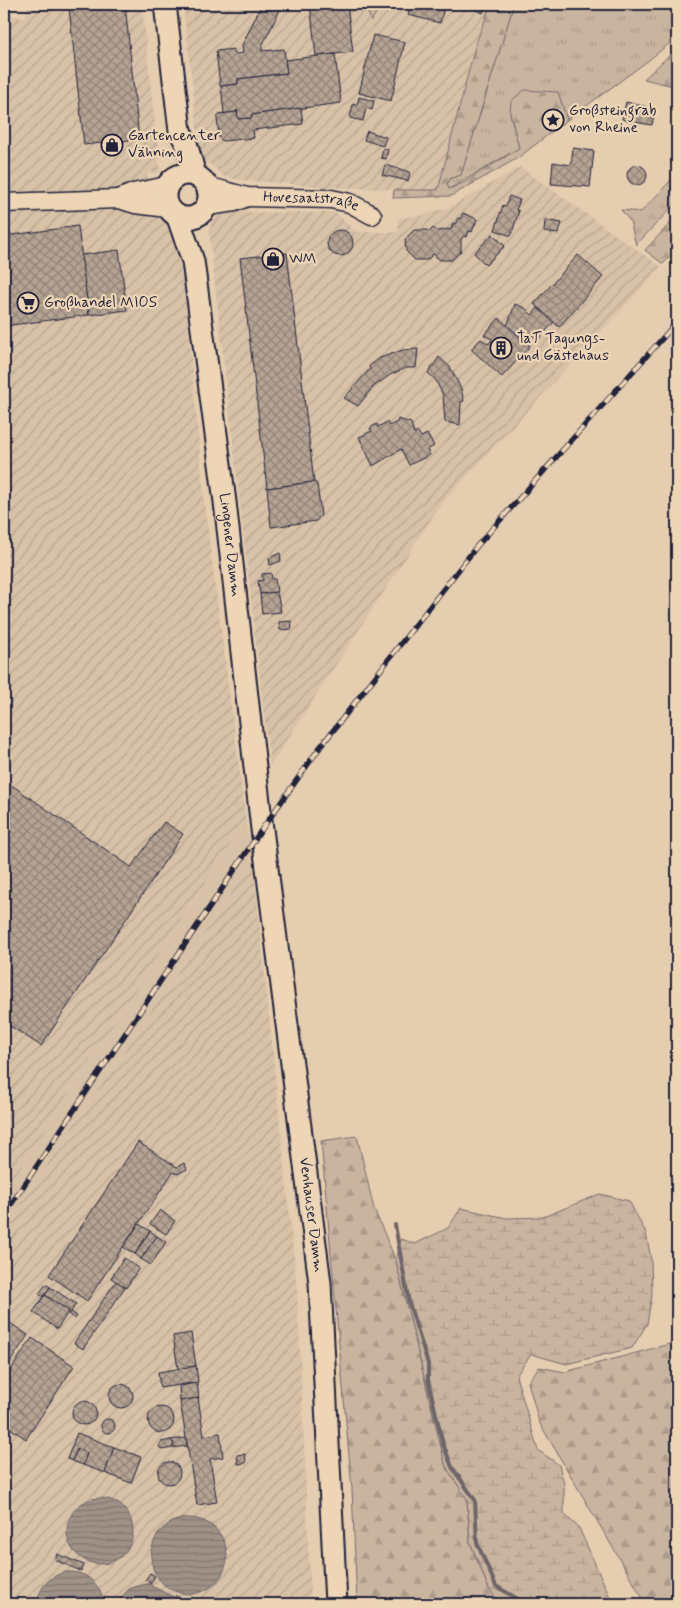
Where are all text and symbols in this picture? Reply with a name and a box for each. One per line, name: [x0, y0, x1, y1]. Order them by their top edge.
place label: Großsteingrab von Rheine: [569, 101, 657, 138]
place icon: Großsteingrab von Rheine: [541, 108, 565, 132]
place label: Gartencenter Vähning: [128, 126, 221, 163]
shop icon: Gartencenter Vähning: [100, 133, 124, 157]
street label: Hovesaatstraße: [263, 187, 363, 216]
shop icon: WM: [261, 247, 285, 271]
place label: WM: [289, 249, 317, 269]
supermarket icon: Großhandel MIOS: [16, 291, 40, 315]
place label: Großhandel MIOS: [44, 293, 158, 313]
place label: TaT Tagungs- und Gästehaus: [517, 329, 609, 366]
building icon: TaT Tagungs- und Gästehaus: [489, 336, 513, 360]
street label: Lingener Damm: [214, 492, 246, 598]
street label: Venhauser Damm: [294, 1156, 329, 1274]

